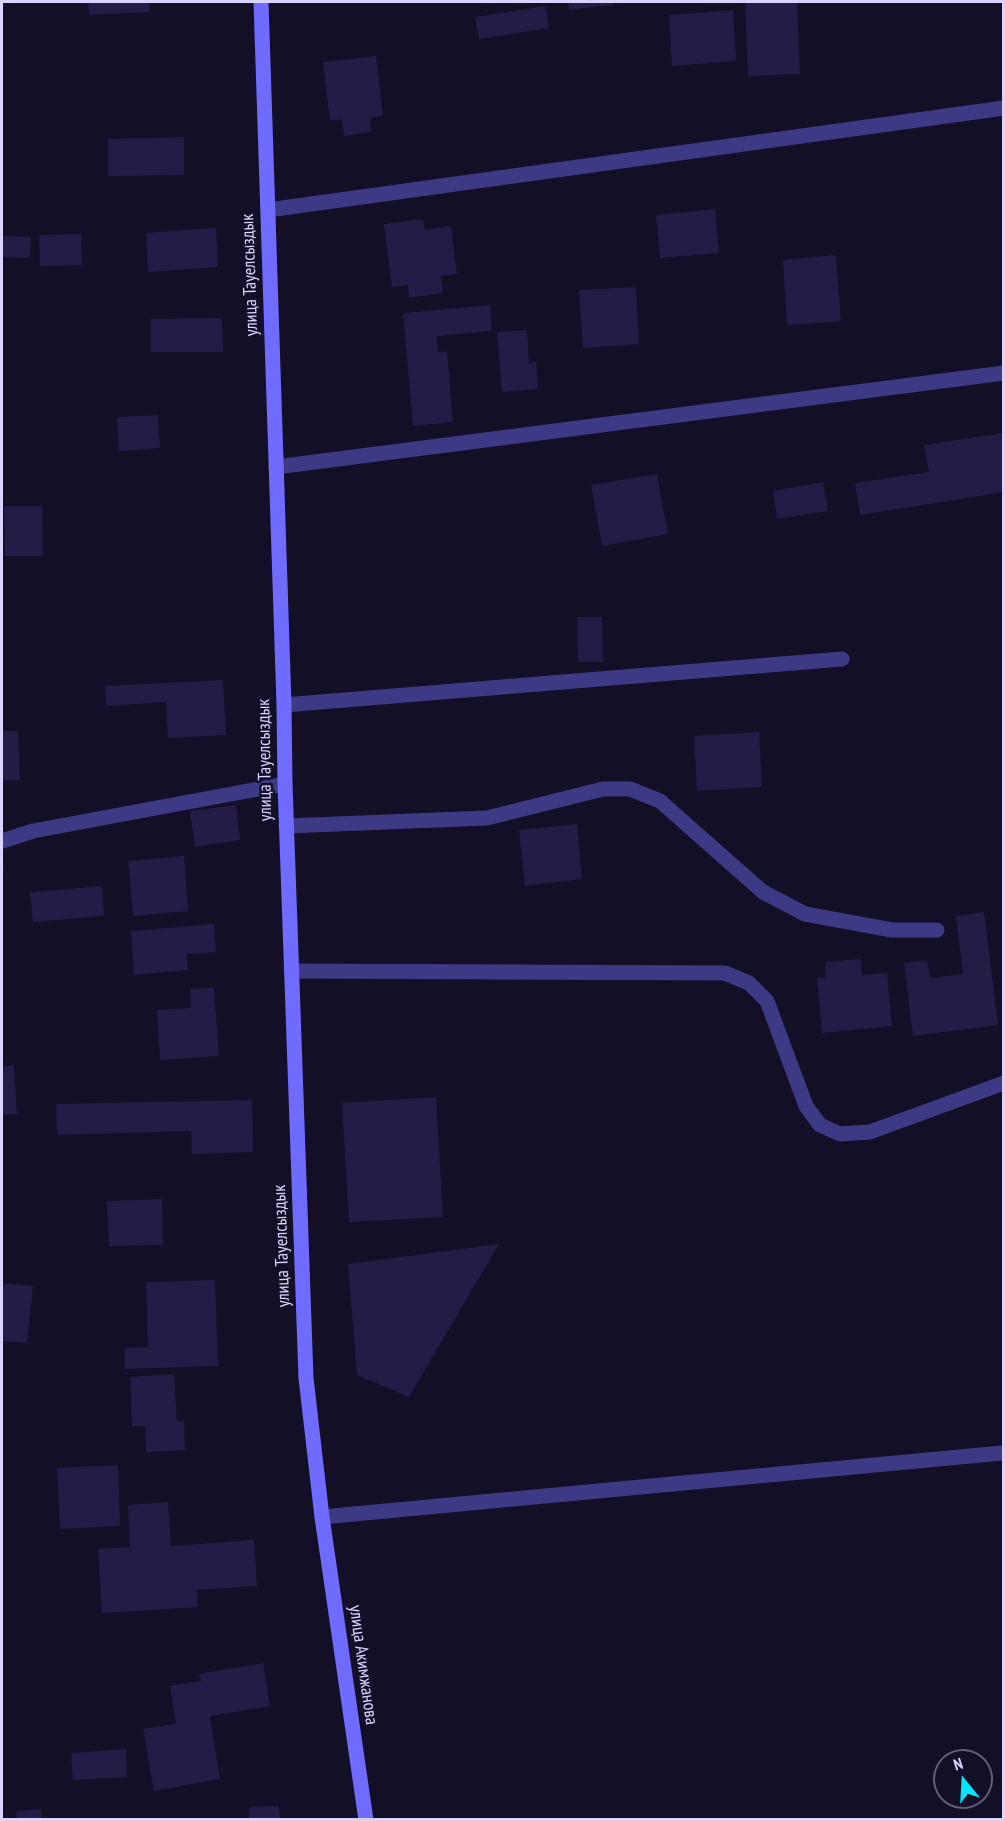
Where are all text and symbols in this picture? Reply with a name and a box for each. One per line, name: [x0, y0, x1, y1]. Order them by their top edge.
street label: улица Тауелсыздык: [237, 213, 263, 337]
street label: улица Тауелсыздык: [253, 699, 277, 821]
street label: улица Тауелсыздык: [269, 1184, 295, 1308]
street label: улица Акимжанова: [344, 1604, 382, 1726]
north arrow: [933, 1749, 993, 1809]
text: N: [951, 1753, 965, 1775]

